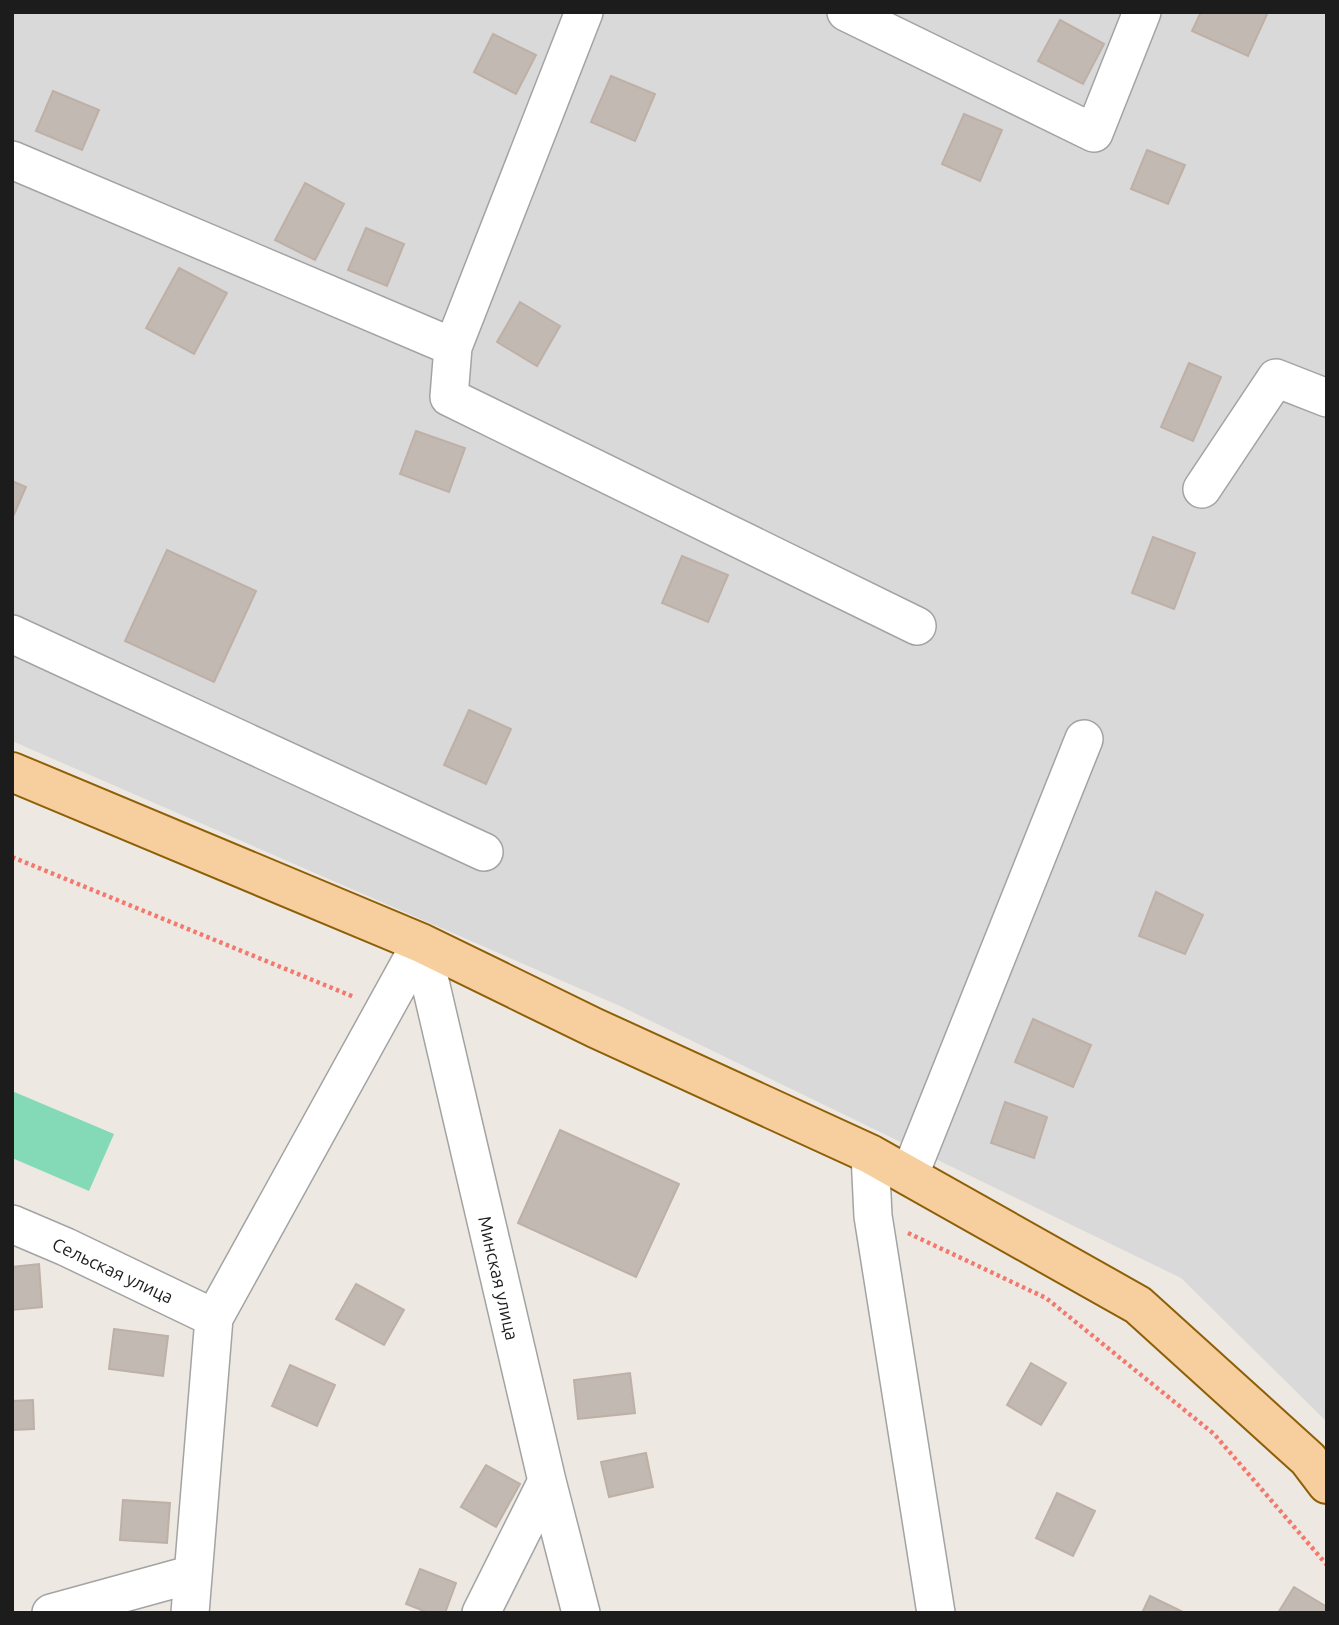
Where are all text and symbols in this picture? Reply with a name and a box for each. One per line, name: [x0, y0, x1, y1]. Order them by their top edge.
street label: Минская улица: [475, 1214, 523, 1342]
street label: Сельская улица: [50, 1233, 176, 1307]

